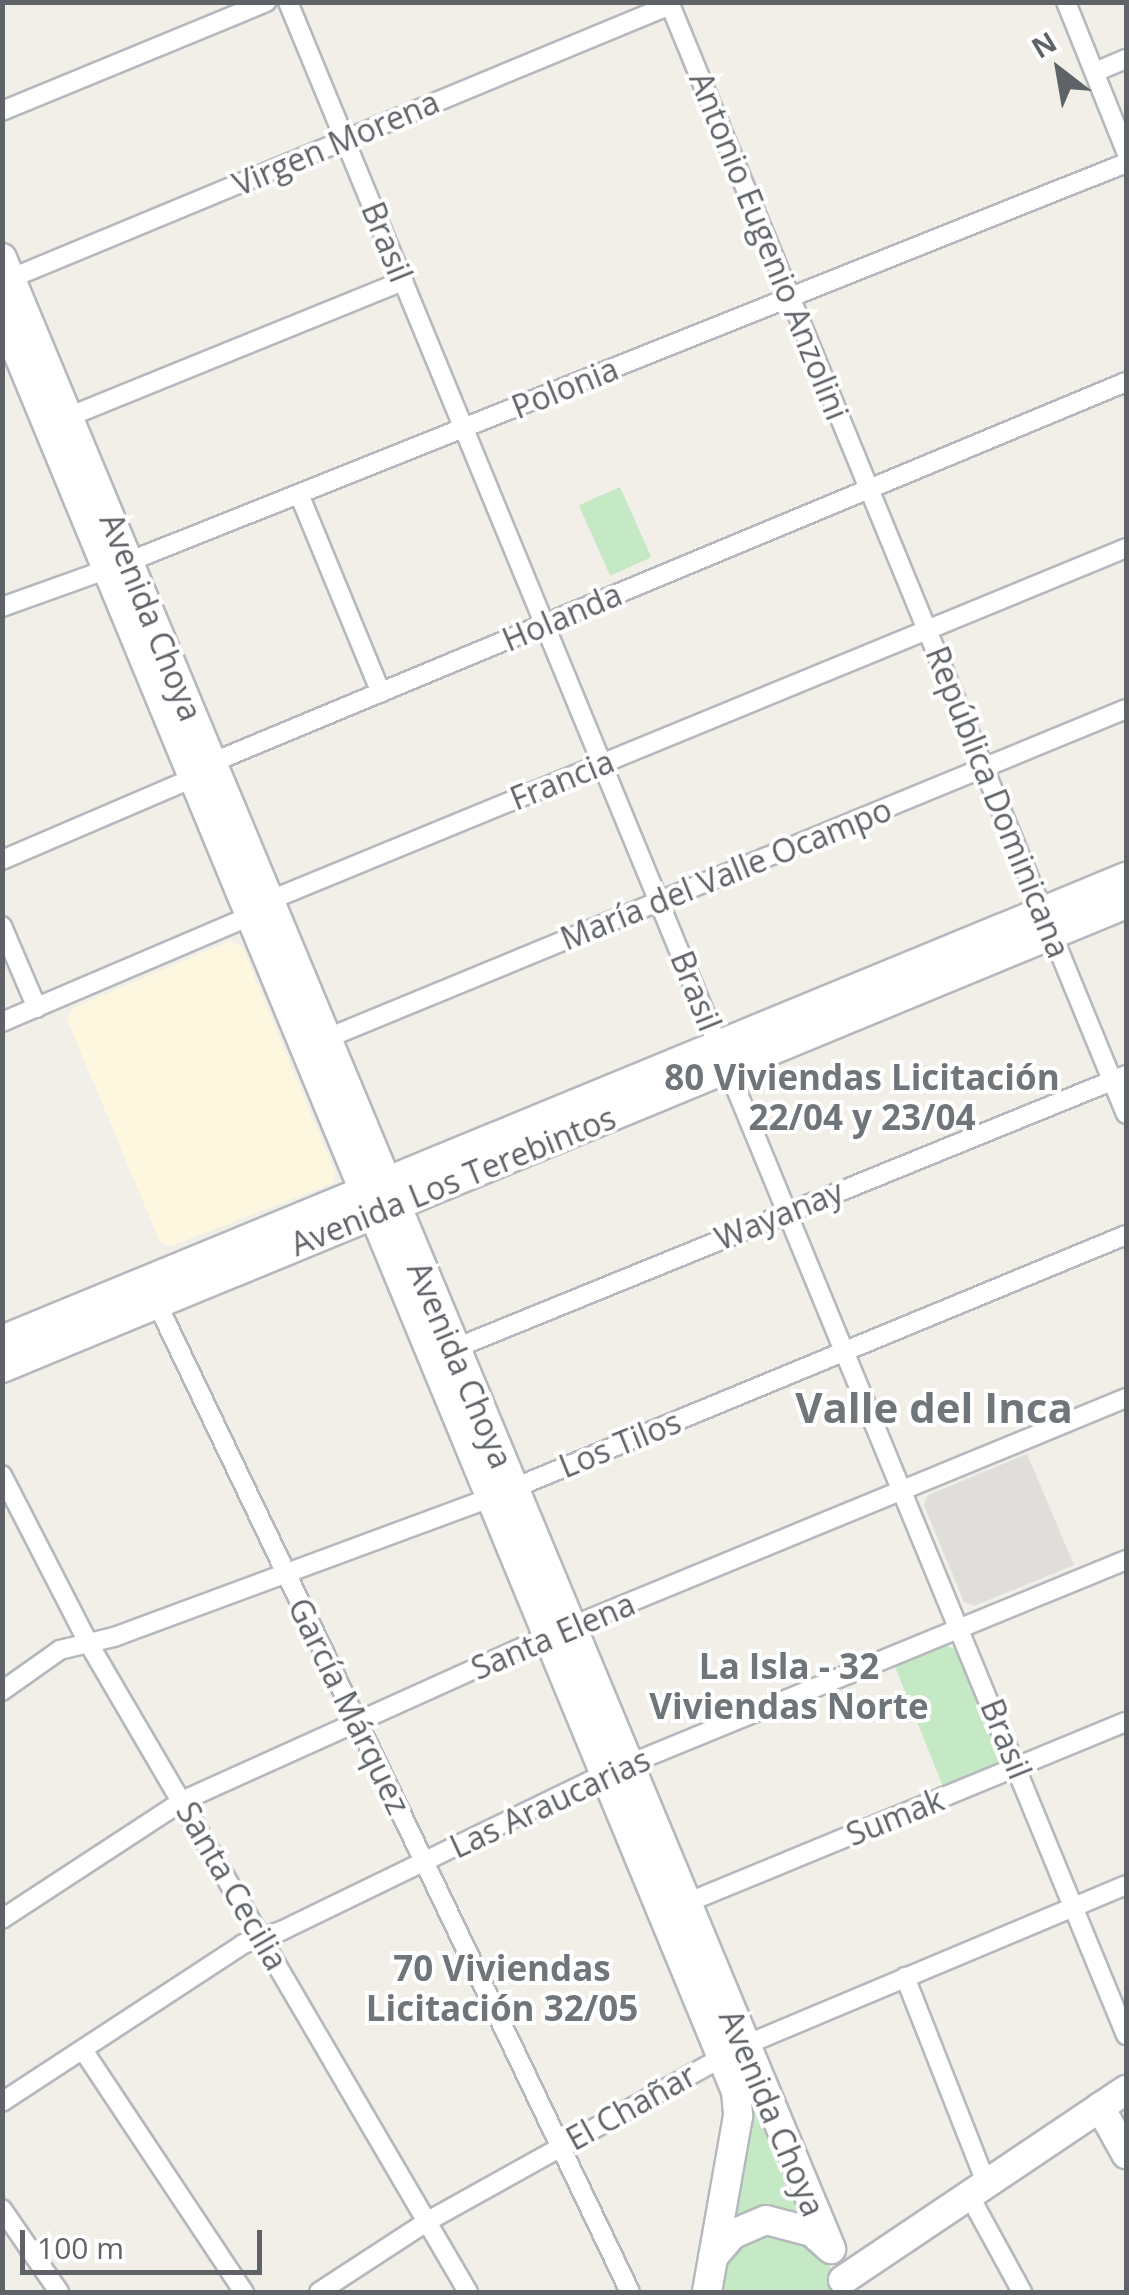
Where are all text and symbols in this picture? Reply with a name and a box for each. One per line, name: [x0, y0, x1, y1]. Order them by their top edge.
north arrow: [1009, 20, 1109, 120]
text: N: [1024, 22, 1063, 66]
street label: Antonio Eugenio Anzolini: [682, 66, 856, 426]
street label: Virgen Morena: [227, 82, 445, 204]
street label: Brasil: [354, 196, 420, 288]
street label: Polonia: [506, 349, 624, 427]
street label: Avenida Choya: [92, 508, 210, 726]
street label: Holanda: [497, 575, 627, 659]
street label: República Dominicana: [918, 641, 1078, 963]
street label: Francia: [505, 742, 619, 818]
street label: María del Valle Ocampo: [555, 790, 897, 958]
street label: Brasil: [663, 945, 729, 1037]
district label: 80 Viviendas Licitación 22/04 y 23/04: [664, 1056, 1060, 1138]
street label: Avenida Los Terebintos: [285, 1098, 621, 1264]
street label: Wayanay: [709, 1172, 849, 1258]
street label: Avenida Choya: [399, 1256, 521, 1474]
district label: Valle del Inca: [795, 1382, 1073, 1432]
street label: Los Tilos: [554, 1402, 686, 1486]
street label: Santa Elena: [466, 1584, 640, 1688]
street label: García Márquez: [280, 1592, 418, 1820]
district label: La Isla - 32 Viviendas Norte: [649, 1645, 929, 1727]
street label: Brasil: [973, 1693, 1039, 1785]
street label: Las Araucarias: [444, 1740, 656, 1866]
street label: Sumak: [841, 1780, 949, 1854]
street label: Santa Cecilia: [168, 1795, 296, 1977]
district label: 70 Viviendas Licitación 32/05: [366, 1947, 638, 2029]
street label: Avenida Choya: [711, 2004, 833, 2222]
street label: El Chañar: [559, 2056, 703, 2158]
scale bar: [25, 2210, 268, 2272]
text: 100 m: [37, 2227, 124, 2268]

